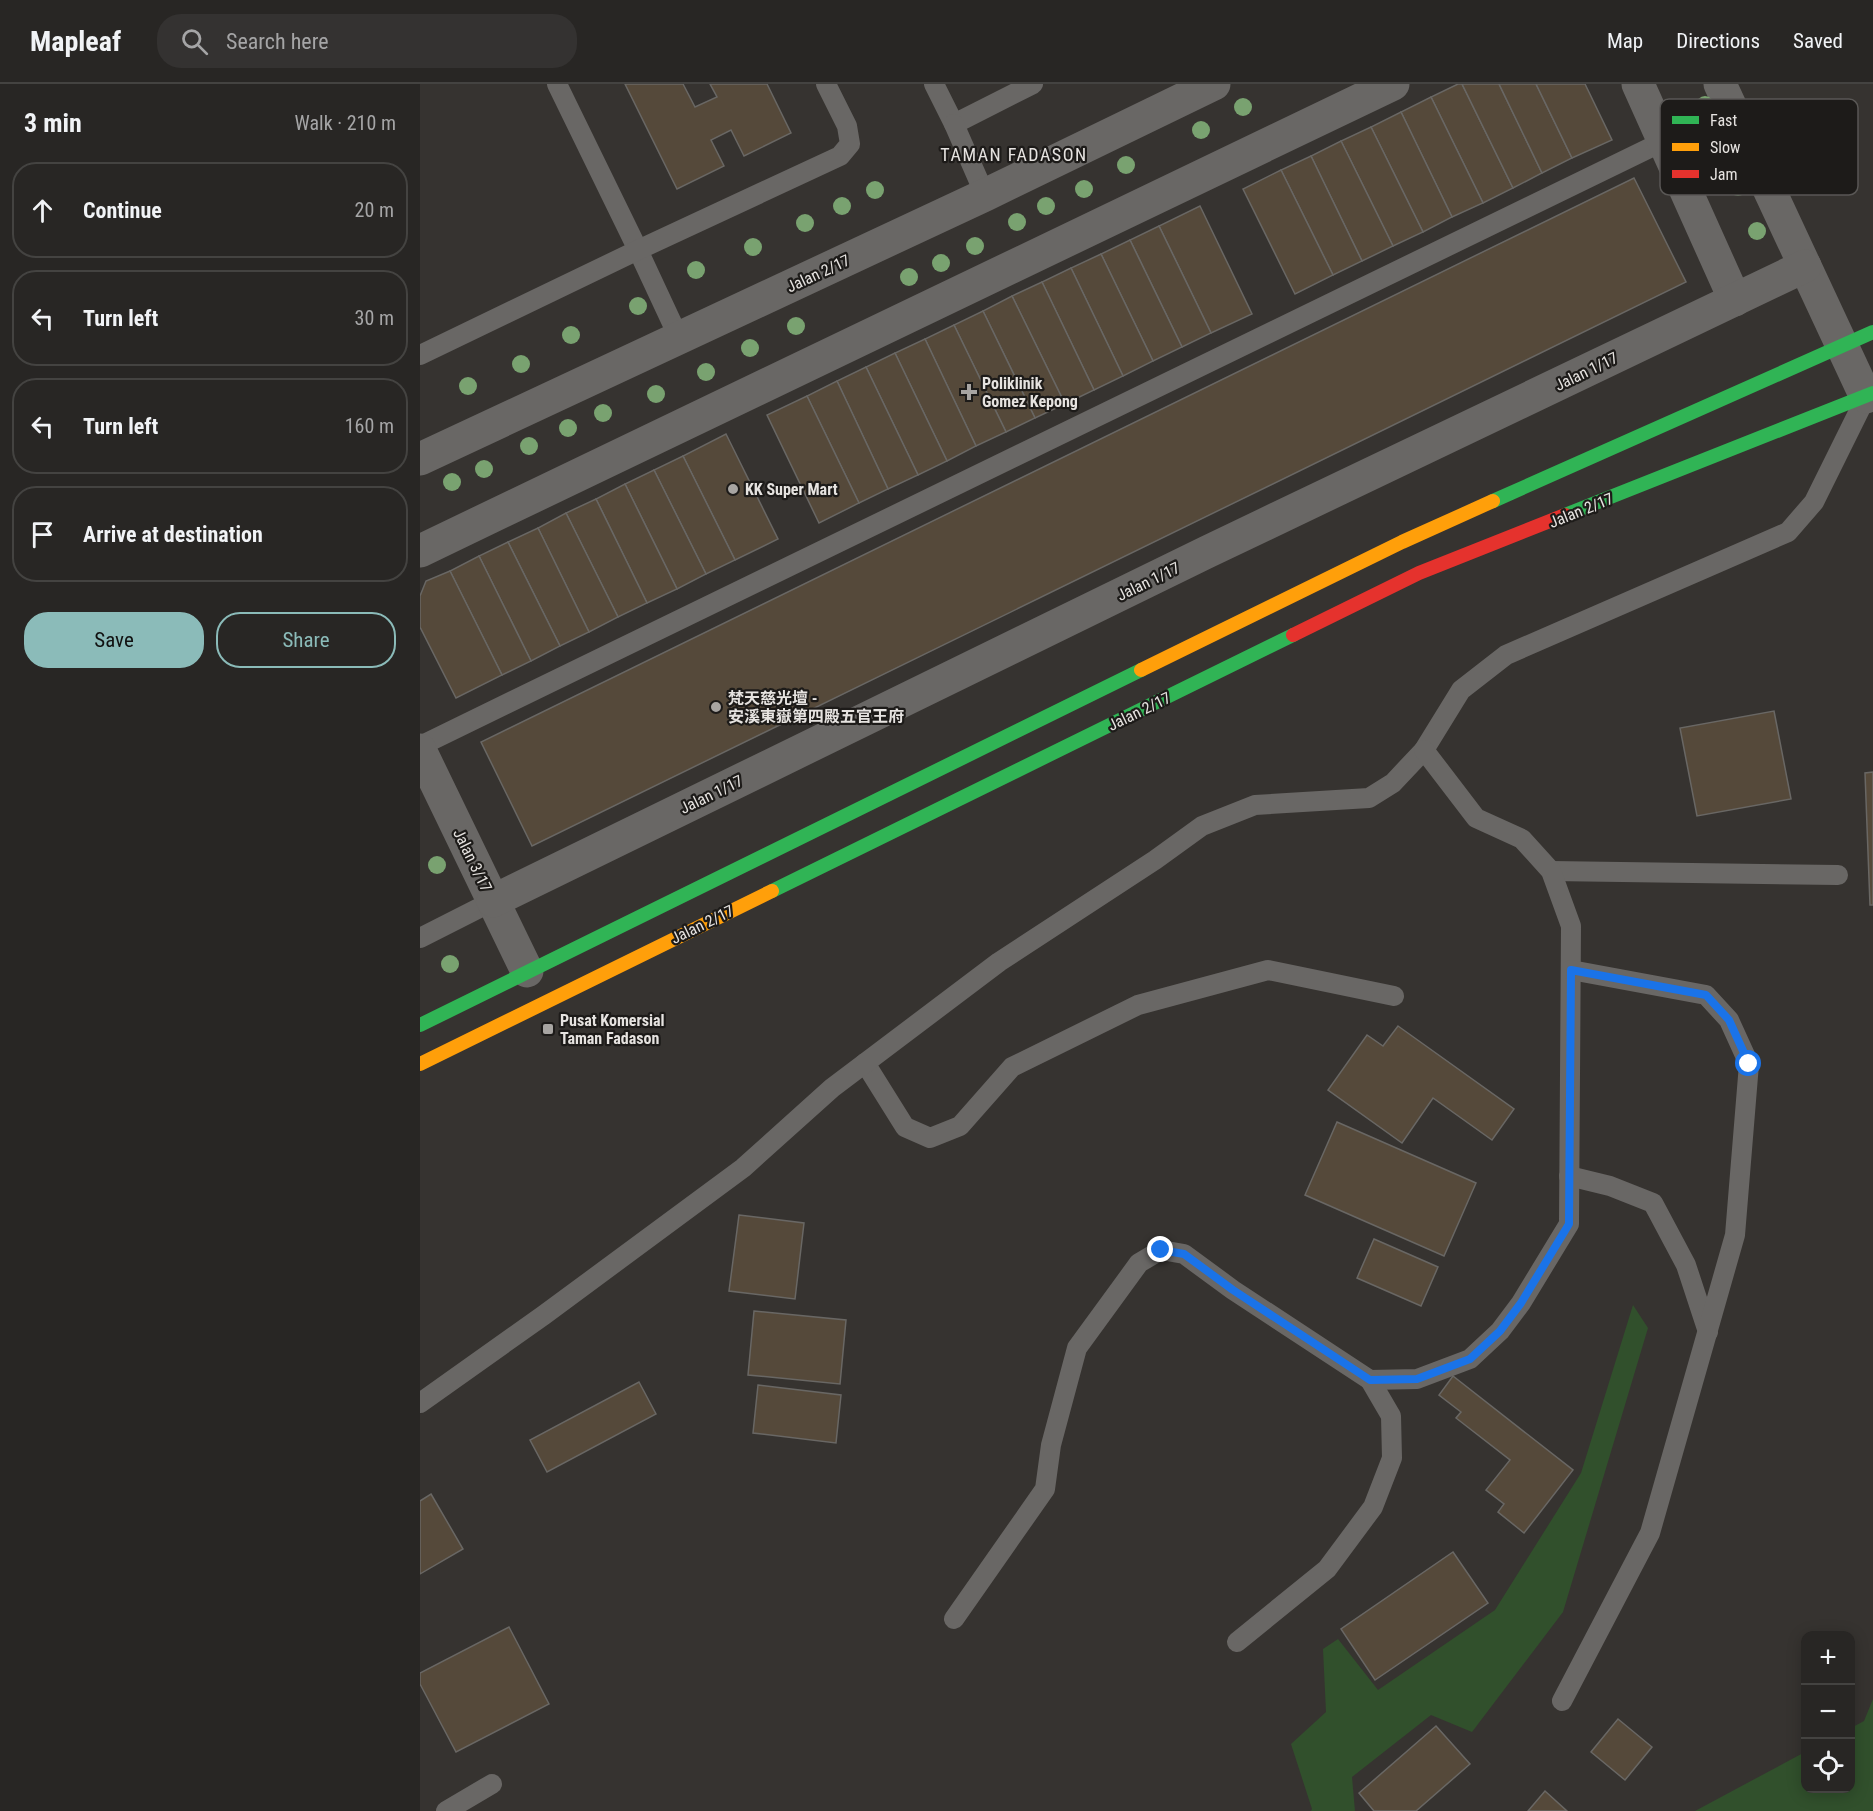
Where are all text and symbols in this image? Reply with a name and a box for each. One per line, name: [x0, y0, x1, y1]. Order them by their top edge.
search box: [157, 14, 577, 68]
text: Mapleaf: [30, 25, 121, 58]
icon: search: [178, 25, 211, 58]
text: Search here: [226, 29, 328, 54]
text: Map: [1607, 29, 1643, 53]
text: Directions: [1676, 29, 1760, 53]
text: Saved: [1793, 29, 1843, 53]
legend: [1660, 99, 1858, 195]
text: 3 min: [24, 108, 82, 138]
text: Walk · 210 m: [295, 111, 396, 135]
text: Fast: [1710, 111, 1737, 130]
text: Slow: [1710, 138, 1740, 157]
district label: TAMAN FADASON: [940, 144, 1088, 165]
text: Jam: [1710, 165, 1737, 184]
icon: ahead: [26, 194, 59, 227]
text: Continue: [83, 198, 162, 223]
text: 20 m: [355, 198, 394, 222]
street label: Jalan 2/17: [783, 250, 853, 296]
icon: left: [26, 302, 59, 335]
text: Turn left: [83, 306, 158, 331]
text: 30 m: [355, 306, 394, 330]
street label: Jalan 1/17: [1552, 348, 1621, 395]
place label: Poliklinik Gomez Kepong: [982, 374, 1078, 411]
marker: Poliklinik Gomez Kepong: [960, 383, 978, 401]
icon: left: [26, 410, 59, 443]
text: Turn left: [83, 414, 158, 439]
text: 160 m: [345, 414, 394, 438]
place label: KK Super Mart: [745, 480, 838, 499]
marker: KK Super Mart: [726, 482, 740, 496]
street label: Jalan 2/17: [1546, 489, 1616, 532]
icon: arrive: [26, 518, 59, 551]
text: Arrive at destination: [83, 522, 263, 547]
street label: Jalan 1/17: [1114, 558, 1183, 605]
button: Save: [24, 612, 204, 668]
button: Share: [216, 612, 396, 668]
street label: Jalan 2/17: [1105, 688, 1174, 735]
place label: 梵天慈光壇 - 安溪東嶽第四殿五官王府: [728, 689, 904, 726]
marker: 梵天慈光壇 - 安溪東嶽第四殿五官王府: [709, 700, 723, 714]
street label: Jalan 1/17: [677, 771, 746, 818]
street label: Jalan 3/17: [449, 826, 496, 895]
street label: Jalan 2/17: [668, 901, 737, 948]
place label: Pusat Komersial Taman Fadason: [560, 1011, 665, 1048]
marker: Pusat Komersial Taman Fadason: [541, 1022, 555, 1036]
route start: [1735, 1050, 1761, 1076]
route end: [1147, 1236, 1173, 1262]
map controls: [1801, 1631, 1855, 1793]
button: +: [1801, 1631, 1855, 1685]
button: −: [1801, 1685, 1855, 1739]
button: locate: [1801, 1739, 1855, 1793]

